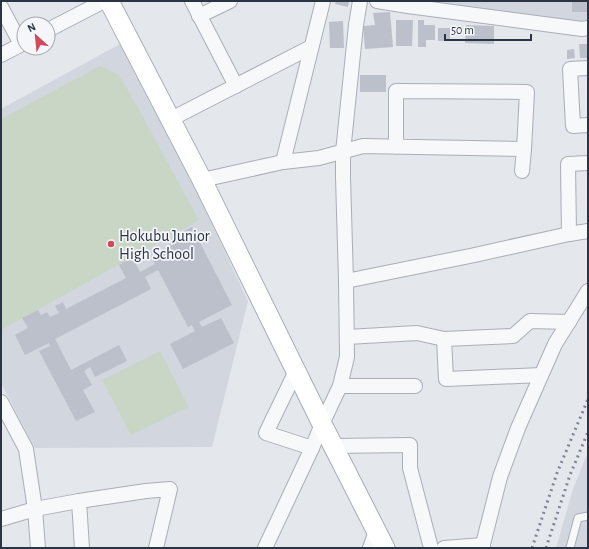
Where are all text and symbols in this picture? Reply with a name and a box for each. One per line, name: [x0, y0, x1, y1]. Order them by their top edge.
north arrow: [16, 16, 56, 56]
scale bar: [445, 16, 531, 42]
text: N: [26, 21, 38, 34]
text: 50 m: [451, 24, 474, 36]
place label: Hokubu Junior High School: [119, 228, 211, 262]
marker: Hokubu Junior High School: [106, 239, 116, 249]

